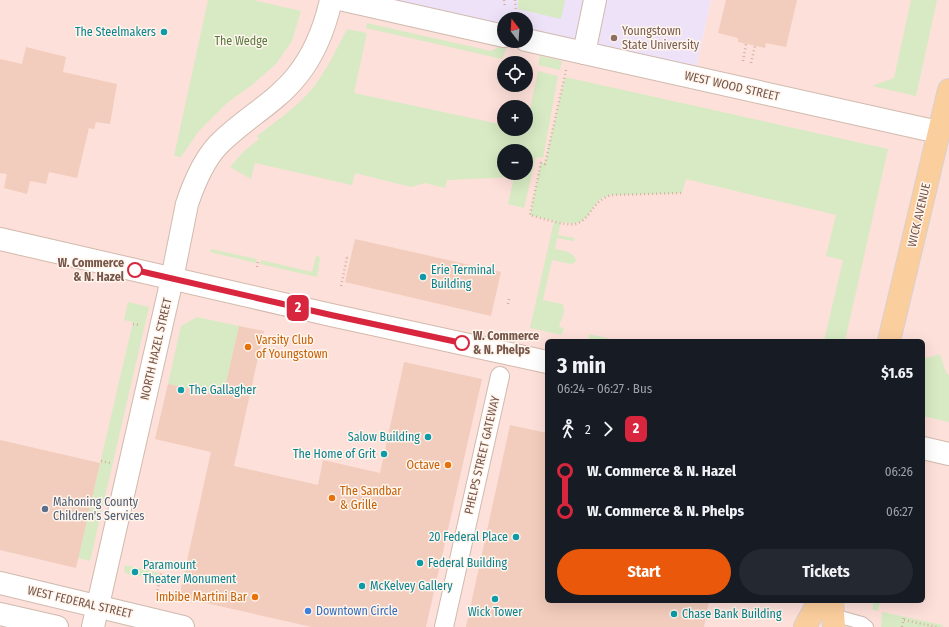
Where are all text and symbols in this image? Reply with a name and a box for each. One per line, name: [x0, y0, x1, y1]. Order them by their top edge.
north arrow: [497, 12, 533, 48]
map controls: [497, 12, 533, 180]
place label: Youngstown State University: [622, 24, 700, 52]
place label: The Steelmakers: [75, 25, 156, 39]
marker: The Steelmakers: [159, 27, 169, 37]
marker: Youngstown State University: [609, 33, 619, 43]
park label: The Wedge: [214, 34, 268, 48]
button: locate: [497, 56, 533, 92]
street label: WEST WOOD STREET: [683, 68, 781, 104]
button: +: [497, 100, 533, 136]
button: −: [497, 144, 533, 180]
street label: WICK AVENUE: [905, 181, 933, 248]
place label: W. Commerce & N. Hazel: [58, 256, 125, 284]
marker: W. Commerce & N. Hazel: [127, 262, 143, 278]
place label: Erie Terminal Building: [431, 263, 495, 291]
marker: Erie Terminal Building: [418, 272, 428, 282]
line badge: 2: [285, 295, 311, 321]
street label: NORTH HAZEL STREET: [137, 296, 175, 401]
text: 2: [295, 299, 301, 316]
place label: W. Commerce & N. Phelps: [473, 329, 539, 357]
place label: Varsity Club of Youngstown: [256, 333, 328, 361]
marker: W. Commerce & N. Phelps: [454, 335, 470, 351]
marker: Varsity Club of Youngstown: [243, 342, 253, 352]
text: 3 min: [557, 352, 606, 379]
text: $1.65: [881, 364, 913, 382]
text: 06:24 – 06:27 · Bus: [557, 381, 652, 396]
place label: The Gallagher: [189, 383, 257, 397]
marker: The Gallagher: [176, 385, 186, 395]
street label: PHELPS STREET GATEWAY: [462, 394, 502, 516]
icon: walk: [557, 418, 579, 440]
icon: forward: [597, 418, 619, 440]
text: 2: [633, 420, 639, 437]
text: 2: [585, 422, 591, 437]
place label: Salow Building: [348, 430, 420, 444]
marker: Salow Building: [423, 432, 433, 442]
place label: The Home of Grit: [293, 447, 376, 461]
marker: The Home of Grit: [379, 449, 389, 459]
place label: Octave: [407, 458, 440, 472]
marker: Octave: [443, 460, 453, 470]
text: W. Commerce & N. Hazel: [587, 462, 736, 480]
text: 06:26: [885, 464, 913, 479]
place label: The Sandbar & Grille: [340, 484, 402, 512]
marker: The Sandbar & Grille: [327, 493, 337, 503]
place label: Mahoning County Children's Services: [53, 495, 145, 523]
text: W. Commerce & N. Phelps: [587, 502, 744, 520]
marker: Mahoning County Children's Services: [40, 504, 50, 514]
text: 06:27: [886, 504, 913, 519]
place label: 20 Federal Place: [429, 530, 508, 544]
marker: 20 Federal Place: [511, 532, 521, 542]
button: Start: [557, 549, 731, 595]
button: Tickets: [739, 549, 913, 595]
place label: Federal Building: [428, 556, 507, 570]
place label: Paramount Theater Monument: [143, 558, 236, 586]
marker: Federal Building: [415, 558, 425, 568]
marker: Paramount Theater Monument: [130, 567, 140, 577]
place label: McKelvey Gallery: [370, 579, 453, 593]
marker: McKelvey Gallery: [357, 581, 367, 591]
street label: WEST FEDERAL STREET: [26, 583, 134, 621]
place label: Imbibe Martini Bar: [156, 590, 248, 604]
marker: Imbibe Martini Bar: [250, 592, 260, 602]
marker: Wick Tower: [490, 594, 500, 604]
place label: Downtown Circle: [316, 604, 398, 618]
place label: Wick Tower: [468, 605, 523, 619]
marker: Downtown Circle: [303, 606, 313, 616]
place label: Chase Bank Building: [682, 607, 782, 621]
marker: Chase Bank Building: [669, 609, 679, 619]

